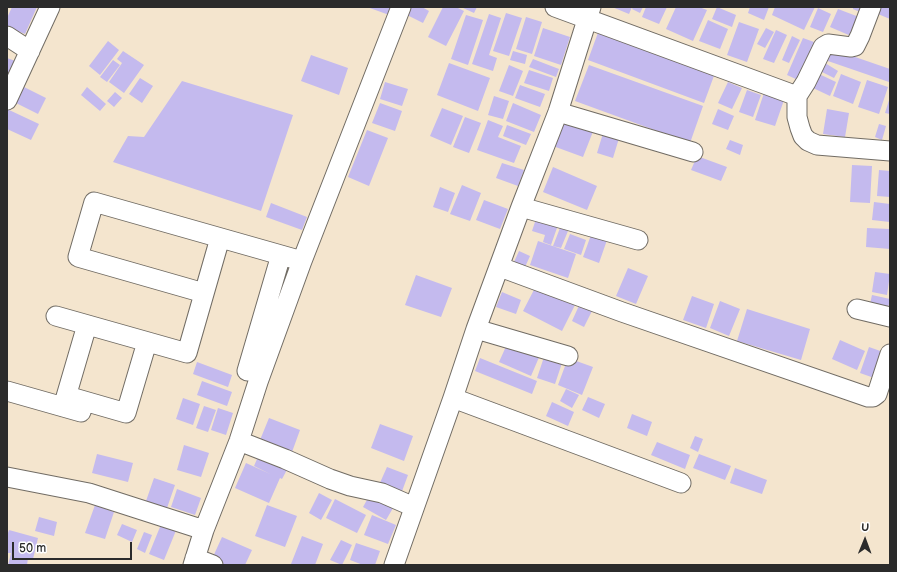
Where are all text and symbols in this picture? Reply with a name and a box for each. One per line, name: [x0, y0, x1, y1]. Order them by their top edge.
north arrow: [845, 520, 885, 560]
text: U: [861, 521, 869, 534]
scale bar: [14, 534, 134, 560]
text: 50 m: [19, 541, 46, 556]

